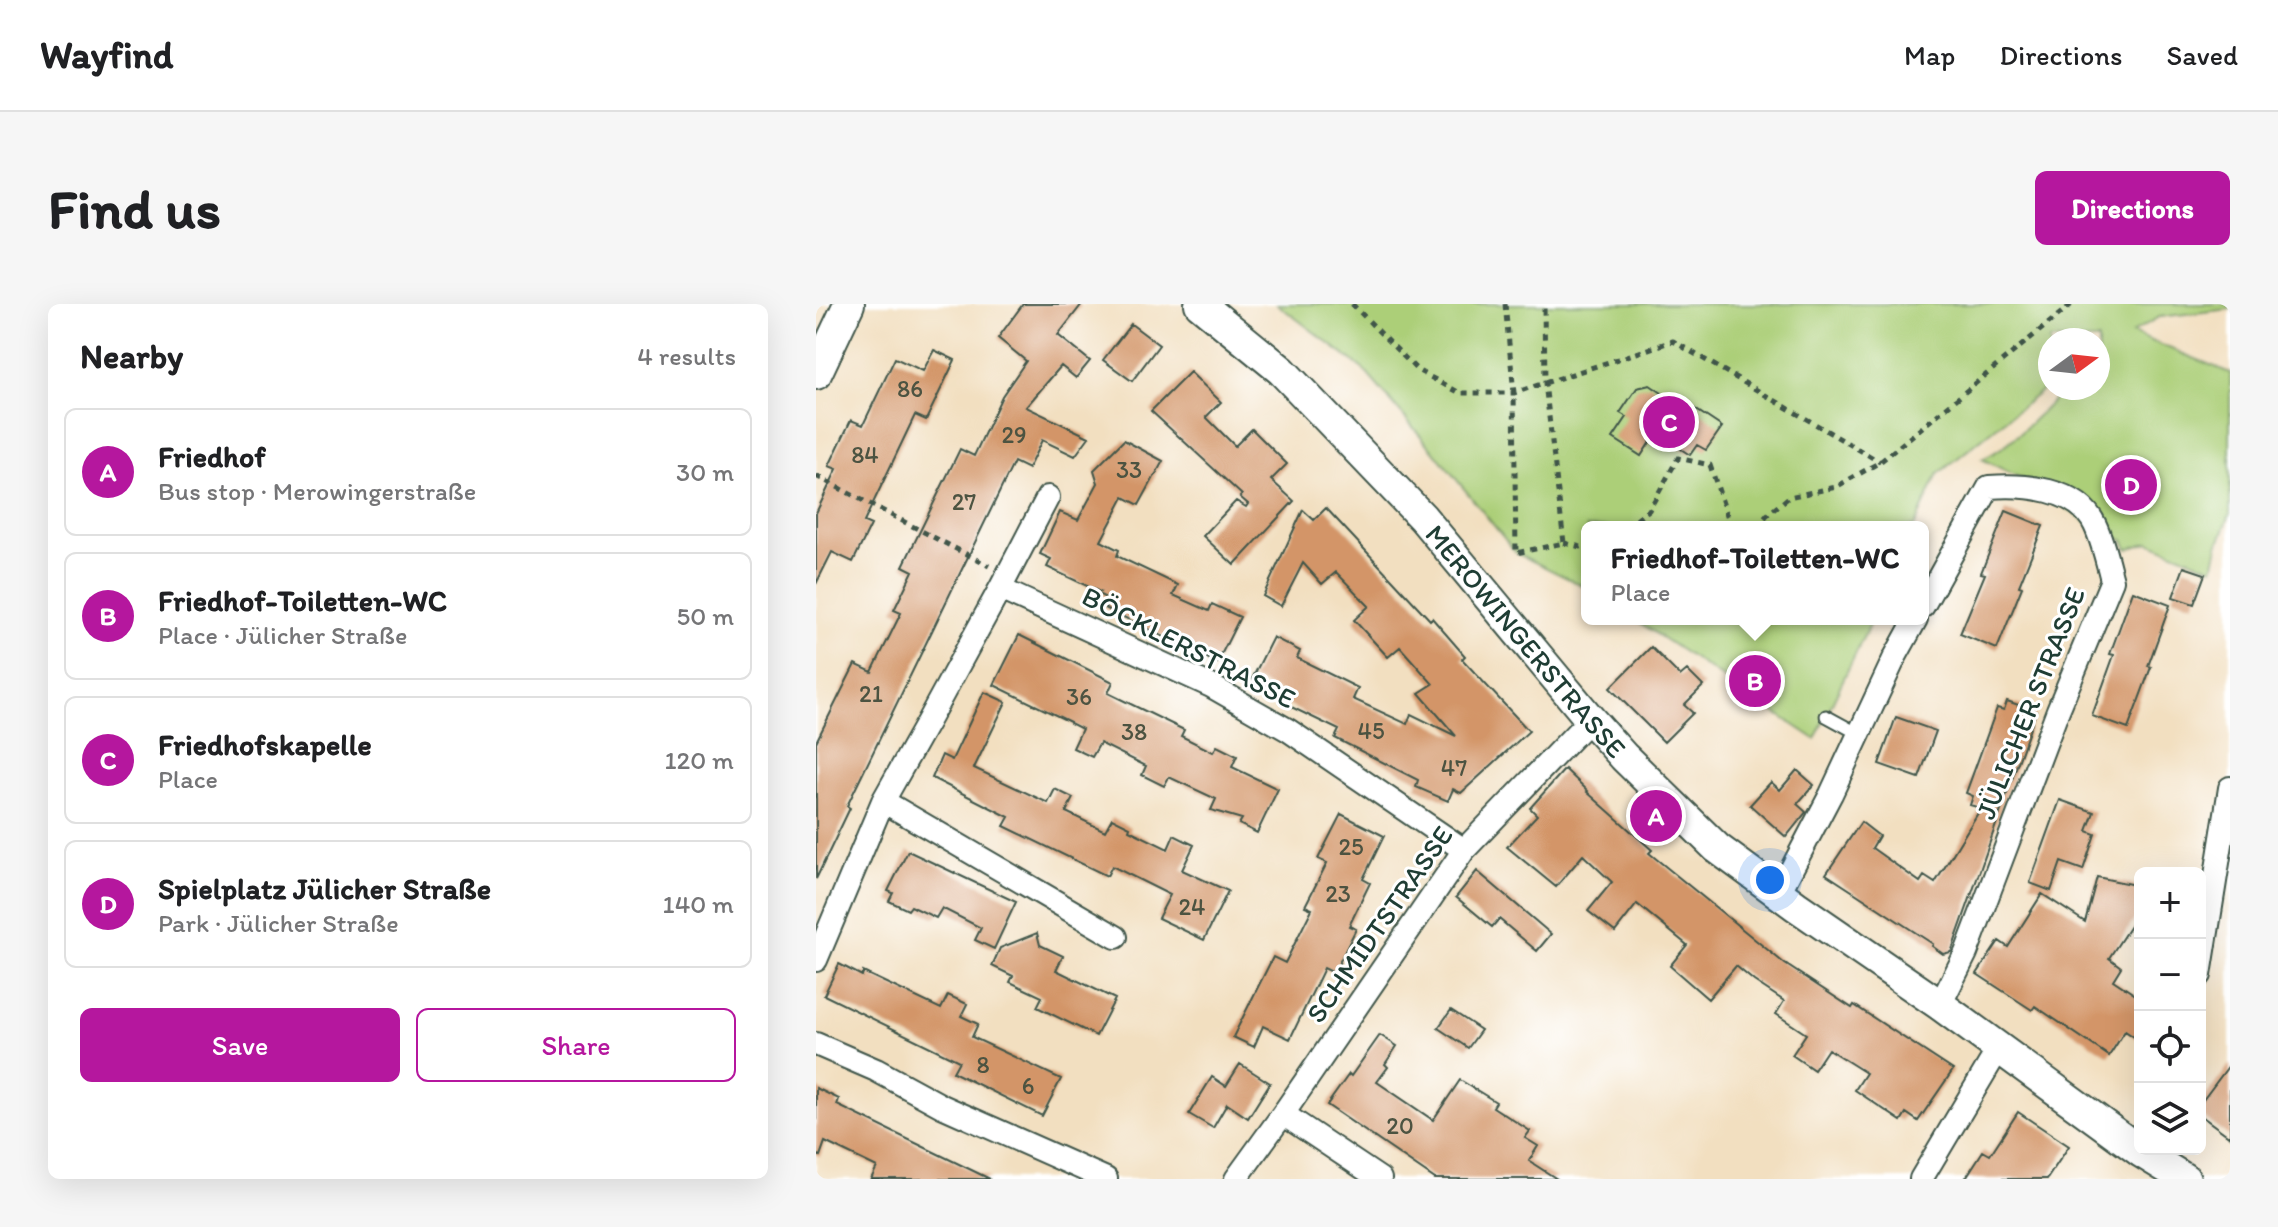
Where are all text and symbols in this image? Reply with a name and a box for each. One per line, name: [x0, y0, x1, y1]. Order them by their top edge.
text: Wayfind: [40, 32, 173, 78]
text: Map: [1904, 38, 1955, 72]
text: Directions: [1999, 38, 2123, 72]
text: Saved: [2167, 38, 2238, 72]
button: Directions: [2035, 171, 2230, 245]
text: Find us: [48, 175, 221, 242]
north arrow: [2038, 328, 2110, 400]
text: Nearby: [80, 336, 183, 377]
text: 4 results: [637, 340, 736, 372]
house number: 86: [897, 374, 923, 403]
pin: C: [1643, 392, 1695, 452]
house number: 29: [1001, 420, 1027, 449]
text: Friedhof: [158, 438, 266, 475]
house number: 84: [851, 440, 879, 469]
house number: 33: [1116, 455, 1142, 484]
pin: D: [2105, 455, 2157, 515]
text: A: [100, 456, 116, 488]
text: 30 m: [676, 456, 734, 488]
text: Bus stop · Merowingerstraße: [158, 475, 476, 507]
house number: 27: [952, 487, 976, 516]
street label: MEROWINGERSTRASSE: [1418, 517, 1633, 765]
popup: [1581, 521, 1929, 625]
text: Friedhof-Toiletten-WC: [1610, 539, 1900, 576]
text: Place: [1610, 576, 1670, 608]
street label: BÖCKLERSTRASSE: [1077, 579, 1301, 715]
text: Friedhof-Toiletten-WC: [158, 582, 447, 619]
street label: JÜLICHER STRASSE: [1968, 582, 2092, 824]
text: B: [100, 600, 116, 632]
text: 50 m: [677, 600, 734, 632]
text: Place · Jülicher Straße: [158, 619, 407, 651]
pin: B: [1729, 651, 1781, 711]
house number: 21: [859, 679, 883, 708]
house number: 36: [1066, 682, 1092, 711]
house number: 45: [1357, 716, 1385, 745]
house number: 38: [1121, 717, 1147, 746]
text: Friedhofskapelle: [158, 726, 372, 763]
text: C: [100, 744, 116, 776]
text: 120 m: [665, 744, 734, 776]
house number: 47: [1441, 753, 1467, 782]
text: Place: [158, 763, 218, 795]
pin: A: [1630, 786, 1682, 846]
street label: SCHMIDTSTRASSE: [1298, 819, 1460, 1029]
house number: 25: [1338, 832, 1364, 861]
your location: [1750, 860, 1790, 900]
map controls: [2134, 867, 2206, 1155]
button: +: [2134, 867, 2206, 939]
text: Spielplatz Jülicher Straße: [158, 870, 491, 907]
house number: 23: [1325, 879, 1351, 908]
text: D: [99, 888, 117, 920]
text: 140 m: [663, 888, 734, 920]
house number: 24: [1178, 892, 1206, 921]
text: Park · Jülicher Straße: [158, 907, 399, 939]
button: −: [2134, 939, 2206, 1011]
button: Save: [80, 1008, 400, 1082]
button: Share: [416, 1008, 736, 1082]
button: locate: [2134, 1011, 2206, 1083]
house number: 8: [976, 1050, 990, 1079]
house number: 6: [1022, 1071, 1034, 1100]
button: layers: [2134, 1083, 2206, 1155]
house number: 20: [1386, 1111, 1414, 1140]

